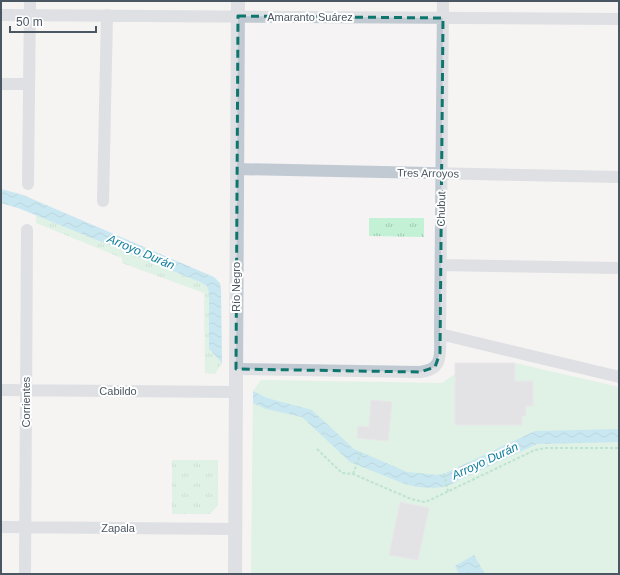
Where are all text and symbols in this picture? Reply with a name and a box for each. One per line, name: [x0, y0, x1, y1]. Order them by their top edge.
scale bar: [10, 8, 96, 34]
street label: Amaranto Suárez: [267, 11, 353, 23]
text: 50 m: [16, 15, 43, 29]
street label: Tres Arroyos: [397, 166, 460, 180]
street label: Chubut: [435, 191, 447, 227]
water label: Arroyo Durán: [104, 231, 177, 273]
street label: Río Negro: [230, 262, 242, 312]
street label: Corrientes: [20, 376, 32, 427]
street label: Cabildo: [99, 385, 137, 397]
water label: Arroyo Durán: [449, 439, 521, 483]
street label: Zapala: [101, 522, 136, 534]

